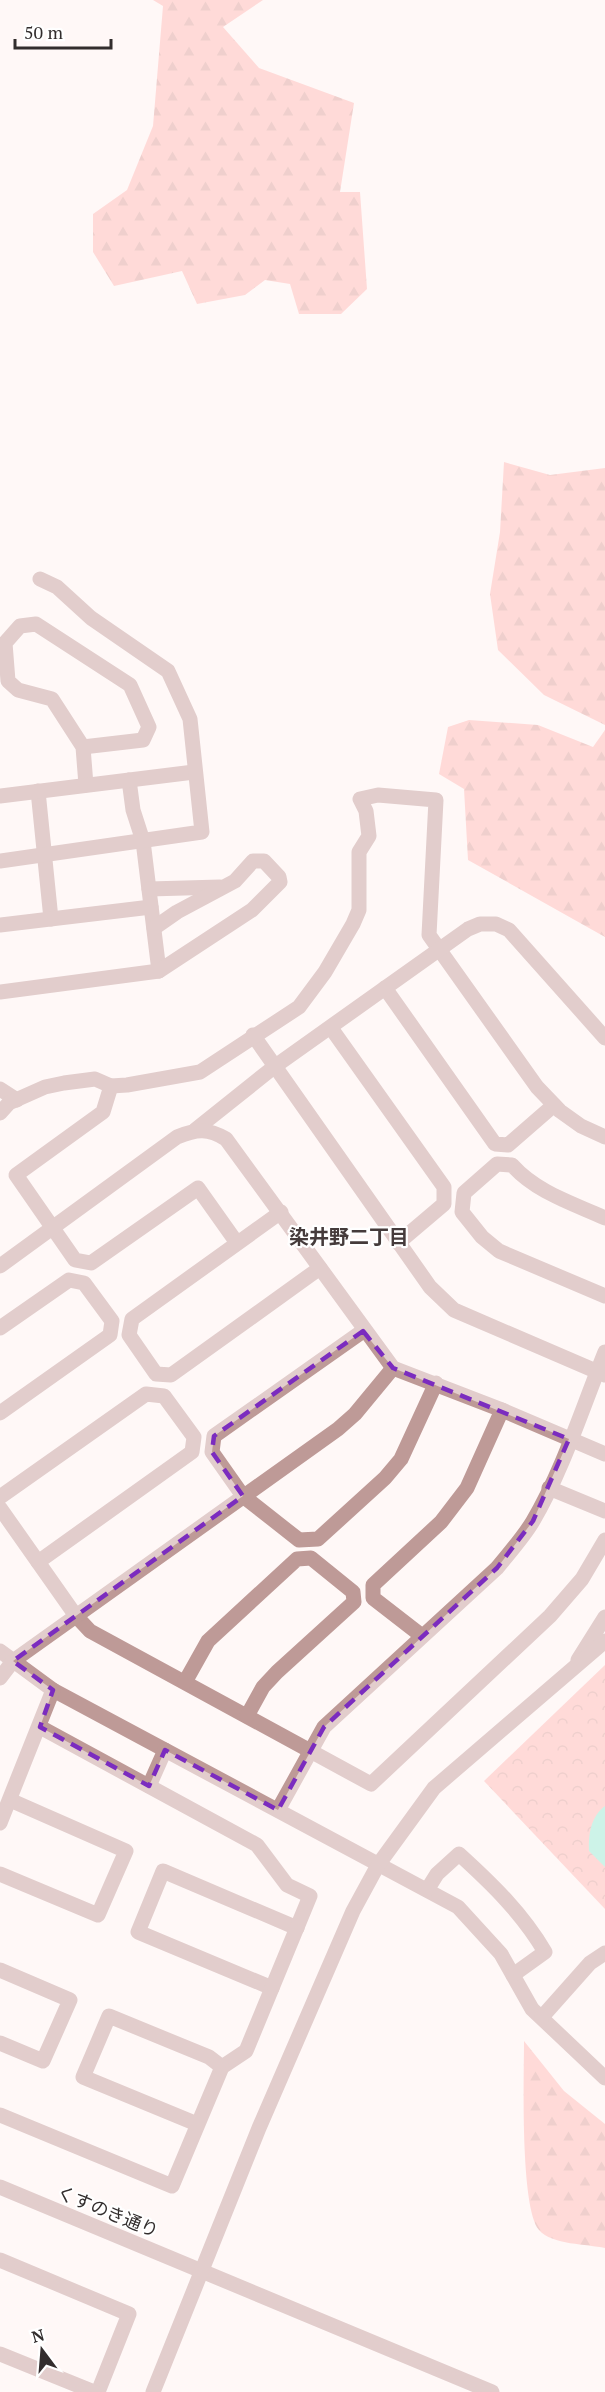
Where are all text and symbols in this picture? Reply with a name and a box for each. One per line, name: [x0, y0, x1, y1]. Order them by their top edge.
scale bar: [15, 12, 111, 50]
text: 50 m: [24, 20, 64, 44]
district label: 染井野二丁目: [289, 1223, 409, 1250]
street label: くすのき通り: [54, 2180, 162, 2242]
north arrow: [12, 2320, 72, 2380]
text: N: [29, 2323, 47, 2348]

